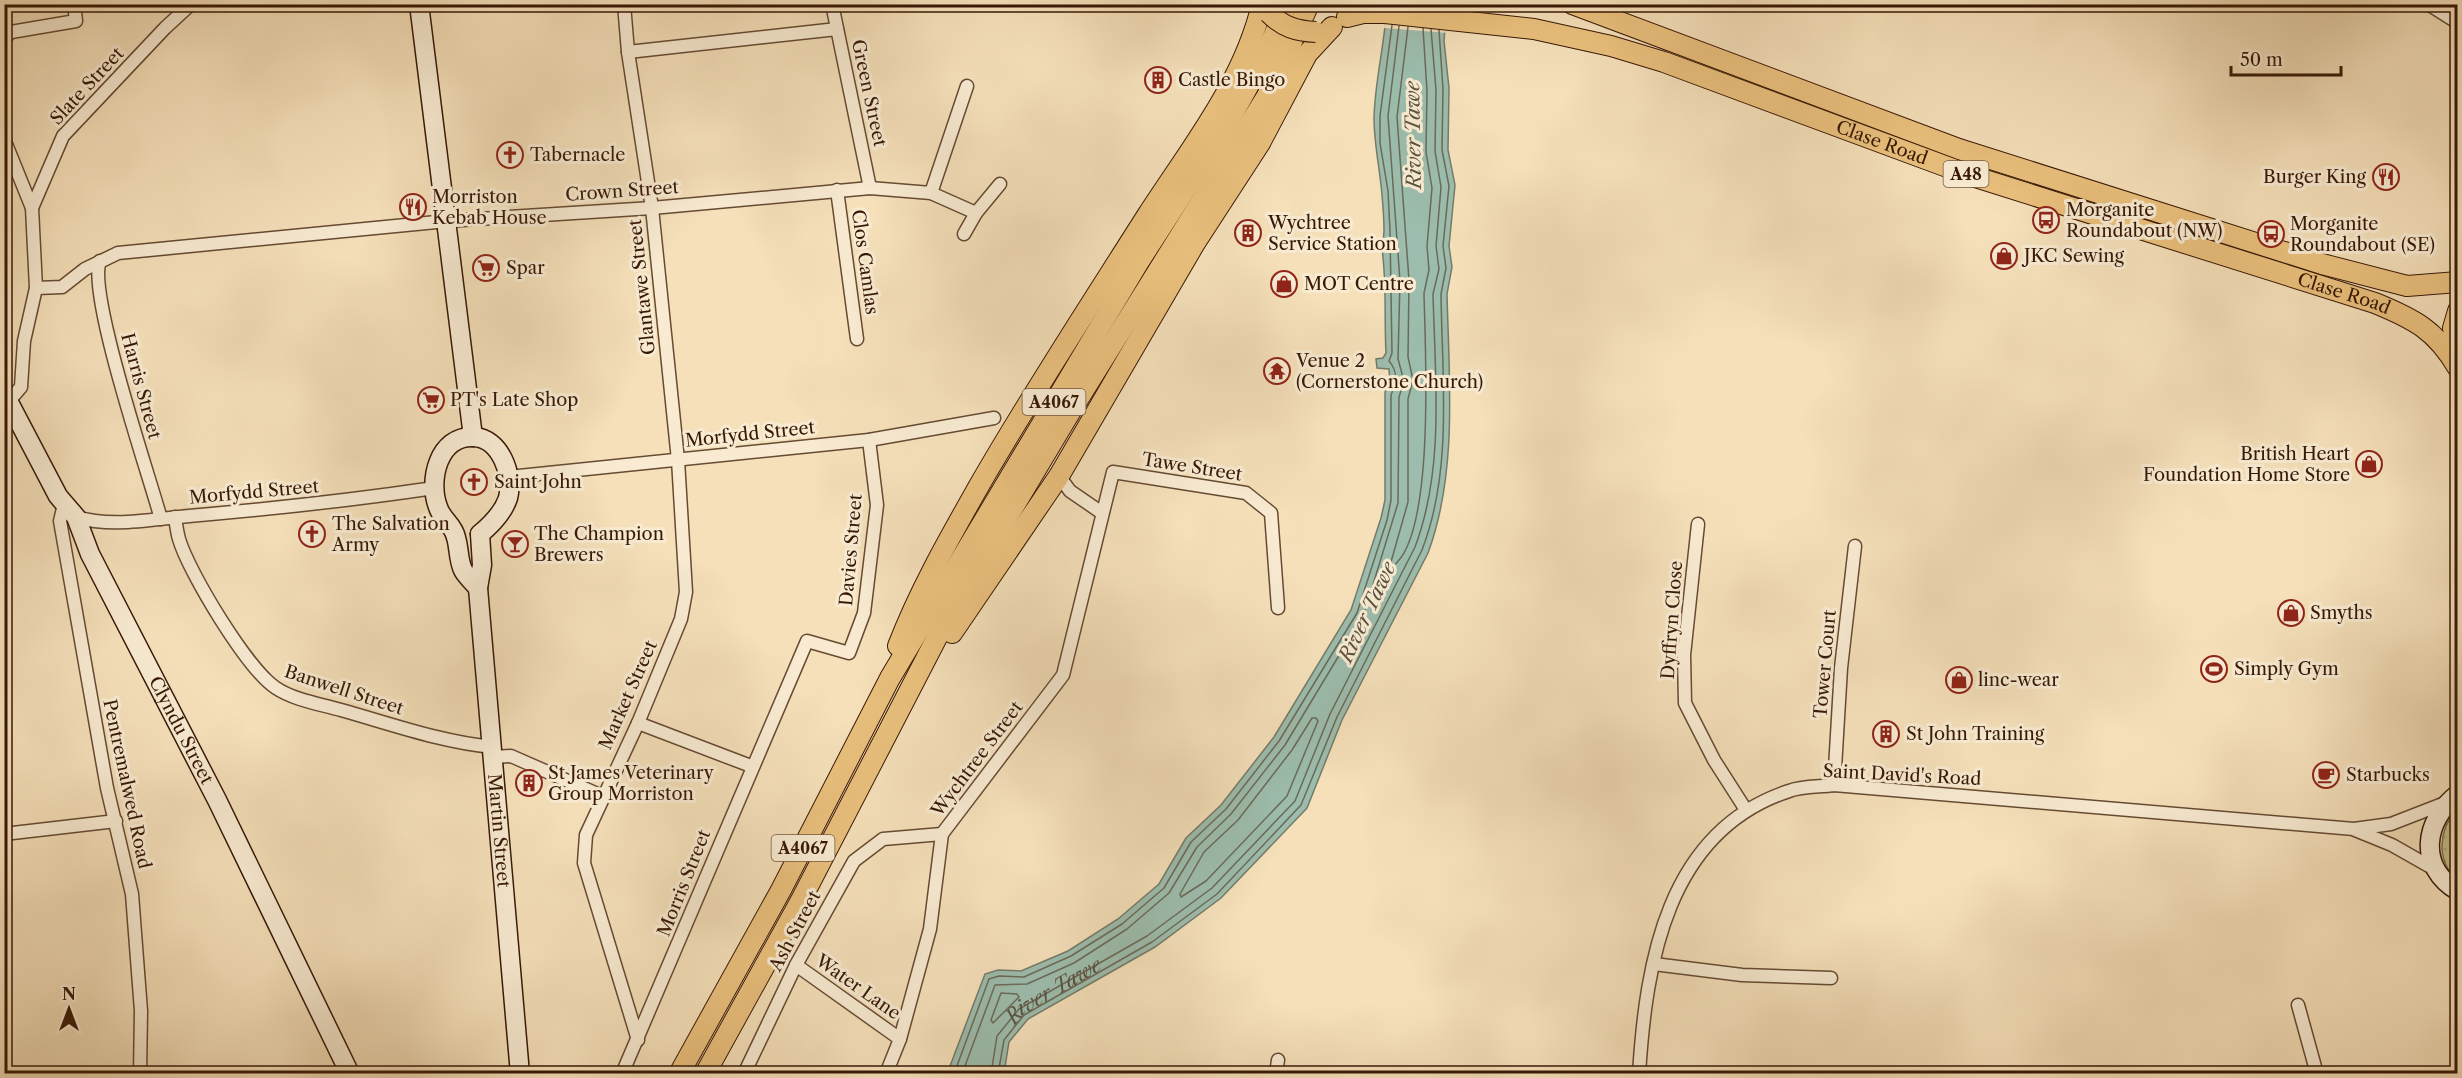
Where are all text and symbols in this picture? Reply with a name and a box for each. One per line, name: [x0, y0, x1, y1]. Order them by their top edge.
street label: Green Street: [847, 37, 891, 149]
scale bar: [2231, 39, 2340, 77]
street label: Slate Street: [46, 42, 129, 129]
text: 50 m: [2240, 49, 2283, 71]
building icon: Castle Bingo: [1143, 65, 1173, 95]
place label: Castle Bingo: [1178, 69, 1285, 91]
water label: River Tawe: [1400, 80, 1426, 191]
street label: Clase Road: [1833, 116, 1931, 170]
church icon: Tabernacle: [495, 140, 525, 170]
place label: Tabernacle: [530, 144, 625, 166]
road number: A48: [1944, 161, 1988, 187]
restaurant icon: Burger King: [2371, 162, 2401, 192]
place label: Burger King: [2263, 166, 2366, 188]
street label: Crown Street: [565, 176, 680, 206]
place label: Morriston Kebab House: [432, 186, 547, 229]
restaurant icon: Morriston Kebab House: [398, 192, 428, 222]
place label: Morganite Roundabout (NW): [2066, 199, 2223, 242]
bus stop icon: Morganite Roundabout (NW): [2031, 205, 2061, 235]
street label: Clos Camlas: [847, 208, 883, 316]
place label: Wychtree Service Station: [1267, 212, 1397, 255]
place label: Morganite Roundabout (SE): [2290, 213, 2435, 256]
street label: Glantawe Street: [624, 217, 660, 356]
building icon: Wychtree Service Station: [1233, 218, 1263, 248]
bus stop icon: Morganite Roundabout (SE): [2256, 219, 2286, 249]
shop icon: JKC Sewing: [1989, 241, 2019, 271]
place label: JKC Sewing: [2021, 245, 2124, 267]
supermarket icon: Spar: [471, 253, 501, 283]
place label: Spar: [506, 257, 545, 279]
street label: Clase Road: [2295, 268, 2394, 319]
shop icon: MOT Centre: [1269, 269, 1299, 299]
place label: MOT Centre: [1304, 273, 1414, 295]
street label: Harris Street: [116, 330, 166, 442]
place label: Venue 2 (Cornerstone Church): [1295, 350, 1483, 393]
temple icon: Venue 2 (Cornerstone Church): [1262, 356, 1292, 386]
supermarket icon: PT's Late Shop: [416, 385, 446, 415]
place label: PT's Late Shop: [450, 389, 578, 411]
road number: A4067: [1022, 389, 1086, 415]
street label: Morfydd Street: [684, 416, 816, 452]
place label: British Heart Foundation Home Store: [2143, 443, 2351, 486]
street label: Tawe Street: [1140, 448, 1244, 486]
shop icon: British Heart Foundation Home Store: [2354, 449, 2384, 479]
church icon: Saint John: [459, 467, 489, 497]
place label: Saint John: [494, 471, 582, 493]
street label: Morfydd Street: [188, 475, 320, 509]
street label: Davies Street: [835, 492, 867, 607]
place label: The Salvation Army: [331, 513, 450, 556]
church icon: The Salvation Army: [297, 519, 327, 549]
place label: The Champion Brewers: [534, 523, 664, 566]
bar icon: The Champion Brewers: [500, 529, 530, 559]
water label: River Tawe: [1333, 557, 1401, 668]
street label: Dyffryn Close: [1657, 560, 1687, 680]
shop icon: Smyths: [2276, 598, 2306, 628]
place label: Smyths: [2310, 602, 2373, 624]
street label: Tower Court: [1809, 608, 1841, 719]
street label: Market Street: [594, 636, 662, 753]
sports icon: Simply Gym: [2199, 654, 2229, 684]
place label: Simply Gym: [2234, 658, 2339, 680]
street label: Banwell Street: [282, 660, 407, 720]
shop icon: linc-wear: [1944, 665, 1974, 695]
place label: linc-wear: [1978, 669, 2059, 691]
street label: Clyndu Street: [144, 673, 218, 789]
street label: Pentremalwed Road: [98, 697, 156, 871]
street label: Wychtree Street: [926, 697, 1028, 822]
building icon: St John Training: [1871, 719, 1901, 749]
place label: St John Training: [1906, 723, 2045, 745]
street label: Saint David's Road: [1822, 760, 1982, 790]
cafe icon: Starbucks: [2311, 760, 2341, 790]
place label: St James Veterinary Group Morriston: [548, 762, 715, 805]
place label: Starbucks: [2346, 764, 2430, 786]
building icon: St James Veterinary Group Morriston: [514, 768, 544, 798]
street label: Martin Street: [483, 773, 515, 889]
street label: Morris Street: [653, 826, 716, 940]
road number: A4067: [772, 835, 834, 861]
street label: Ash Street: [764, 886, 826, 976]
street label: Water Lane: [810, 949, 905, 1024]
water label: River Tawe: [999, 952, 1107, 1030]
north arrow: [39, 979, 99, 1039]
text: N: [62, 984, 76, 1004]

